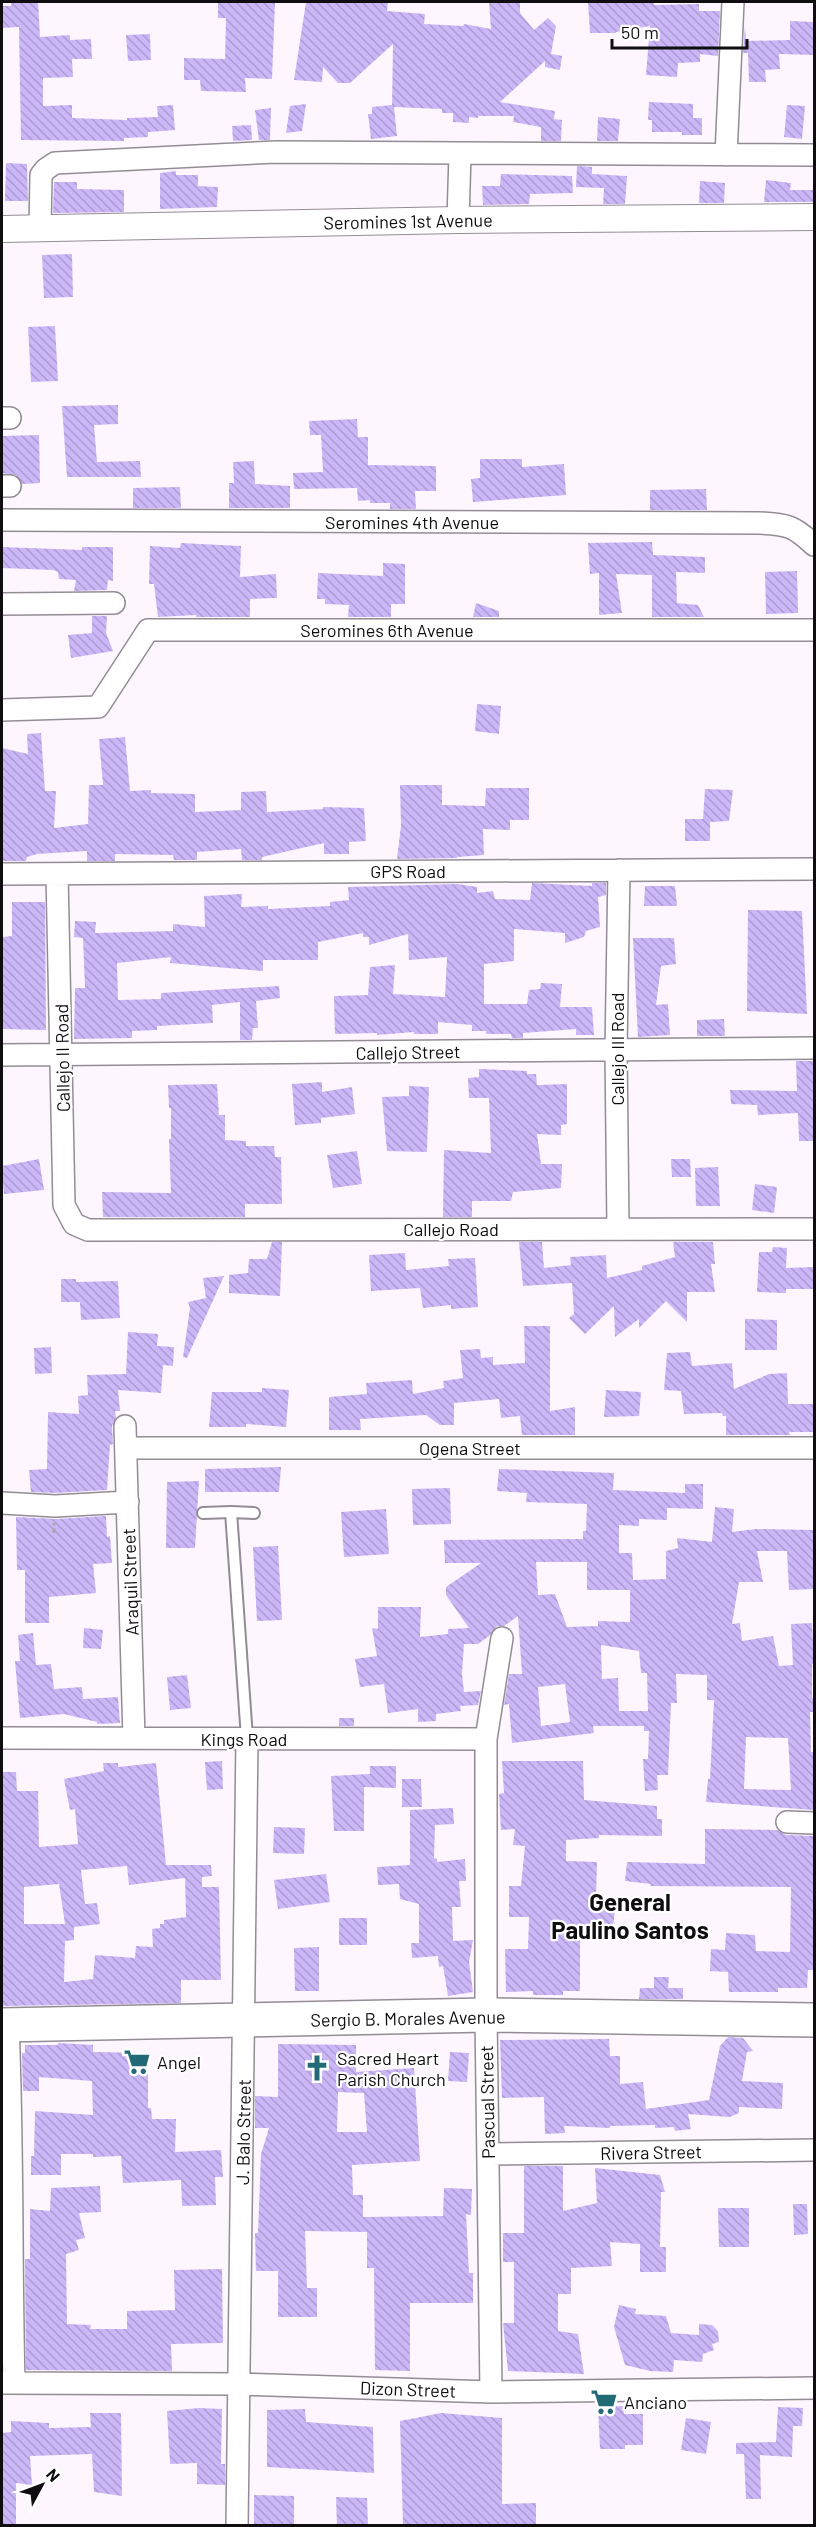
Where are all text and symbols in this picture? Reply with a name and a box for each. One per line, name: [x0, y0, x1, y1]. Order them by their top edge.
scale bar: [612, 12, 747, 50]
text: 50 m: [621, 21, 659, 43]
street label: Seromines 1st Avenue: [323, 209, 493, 233]
street label: Seromines 4th Avenue: [325, 511, 499, 533]
street label: Seromines 6th Avenue: [300, 619, 474, 641]
street label: GPS Road: [370, 860, 446, 882]
street label: Callejo III Road: [606, 992, 628, 1106]
street label: Callejo II Road: [50, 1004, 74, 1112]
street label: Callejo Street: [355, 1040, 461, 1064]
street label: Callejo Road: [403, 1218, 499, 1240]
street label: Ogena Street: [419, 1437, 521, 1459]
street label: Araquil Street: [117, 1528, 143, 1636]
street label: Kings Road: [201, 1728, 287, 1750]
district label: General Paulino Santos: [551, 1887, 709, 1944]
street label: Sergio B. Morales Avenue: [310, 2005, 506, 2031]
street label: Pascual Street: [475, 2045, 499, 2159]
supermarket icon: Angel: [122, 2047, 152, 2077]
place label: Sacred Heart Parish Church: [337, 2047, 446, 2090]
place label: Angel: [157, 2051, 201, 2073]
church icon: Sacred Heart Parish Church: [302, 2053, 332, 2083]
street label: J. Balo Street: [231, 2079, 255, 2185]
street label: Rivera Street: [600, 2140, 702, 2164]
street label: Dizon Street: [360, 2376, 456, 2402]
supermarket icon: Anciano: [589, 2387, 619, 2417]
place label: Anciano: [624, 2391, 687, 2413]
north arrow: [12, 2455, 72, 2515]
text: N: [43, 2465, 64, 2485]

